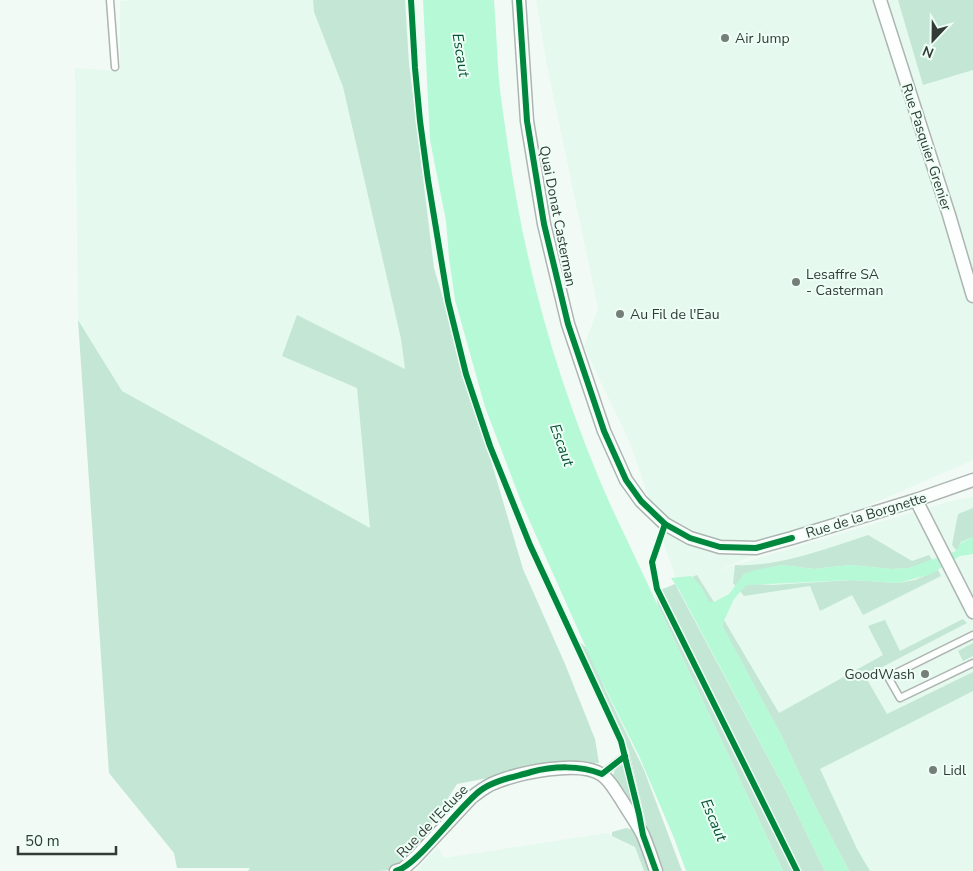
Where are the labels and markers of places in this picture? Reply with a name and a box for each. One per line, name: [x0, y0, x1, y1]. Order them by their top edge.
place label: Air Jump: [735, 29, 790, 48]
marker: Air Jump: [719, 32, 731, 44]
place label: Lesaffre SA - Casterman: [806, 265, 883, 300]
marker: Lesaffre SA - Casterman: [790, 276, 802, 288]
place label: Au Fil de l'Eau: [630, 305, 720, 324]
marker: Au Fil de l'Eau: [614, 308, 626, 320]
place label: GoodWash: [844, 665, 915, 684]
marker: GoodWash: [919, 668, 931, 680]
place label: Lidl: [943, 761, 967, 780]
marker: Lidl: [927, 764, 939, 776]

